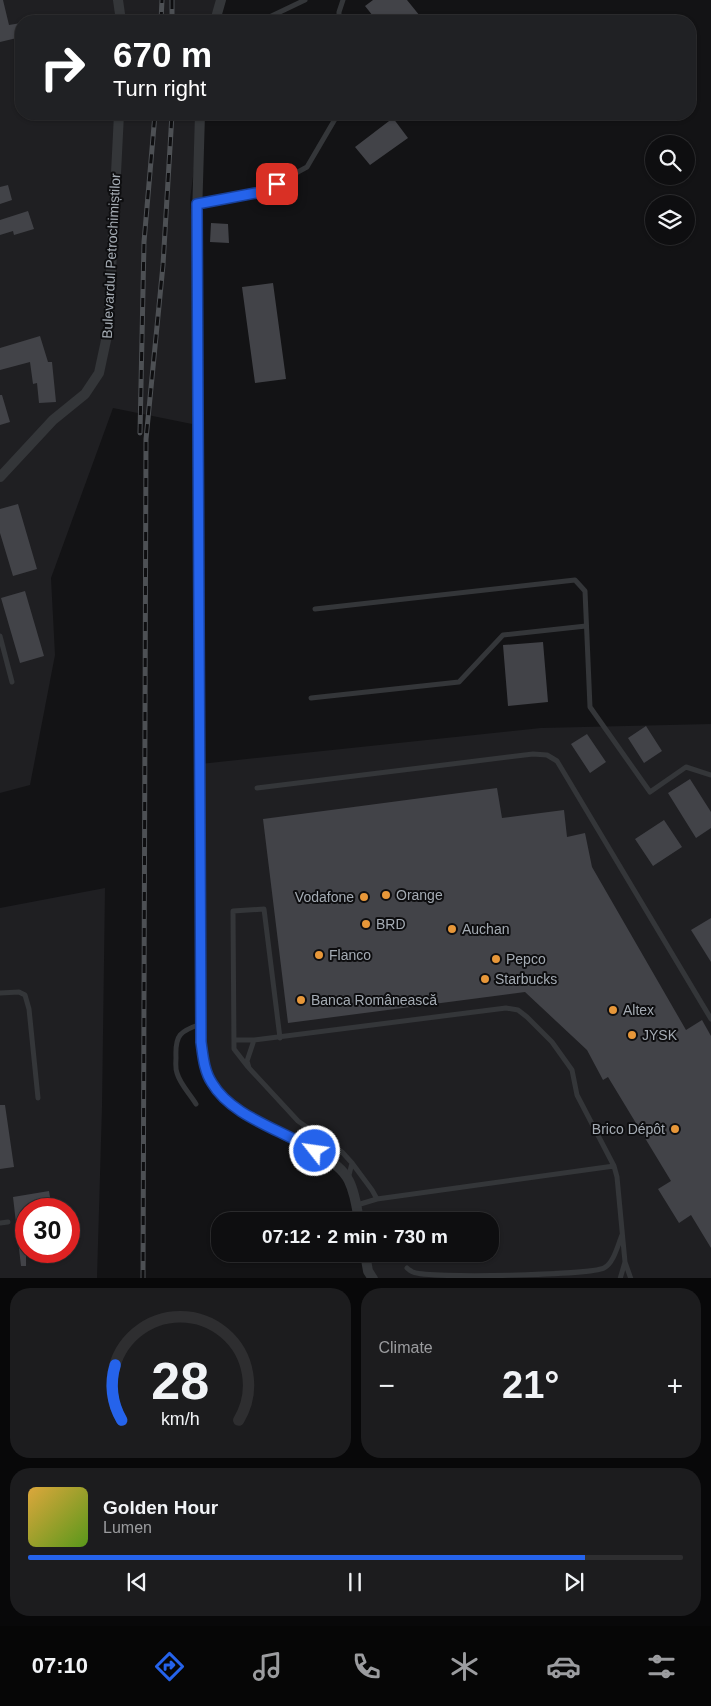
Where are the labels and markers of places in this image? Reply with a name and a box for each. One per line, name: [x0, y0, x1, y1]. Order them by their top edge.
pin: [256, 163, 298, 205]
place label: Orange: [396, 887, 443, 903]
place label: Vodafone: [295, 889, 354, 905]
marker: Orange: [380, 889, 392, 901]
marker: Vodafone: [358, 891, 370, 903]
place label: BRD: [376, 916, 406, 932]
marker: BRD: [360, 918, 372, 930]
place label: Auchan: [462, 921, 509, 937]
marker: Auchan: [446, 923, 458, 935]
place label: Flanco: [329, 947, 371, 963]
marker: Flanco: [313, 949, 325, 961]
place label: Pepco: [506, 951, 546, 967]
marker: Pepco: [490, 953, 502, 965]
place label: Starbucks: [495, 971, 557, 987]
marker: Starbucks: [479, 973, 491, 985]
place label: Banca Românească: [311, 992, 437, 1008]
marker: Banca Românească: [295, 994, 307, 1006]
place label: Altex: [623, 1002, 654, 1018]
marker: Altex: [607, 1004, 619, 1016]
place label: JYSK: [642, 1027, 678, 1043]
marker: JYSK: [626, 1029, 638, 1041]
place label: Brico Dépôt: [592, 1121, 665, 1137]
marker: Brico Dépôt: [669, 1123, 681, 1135]

